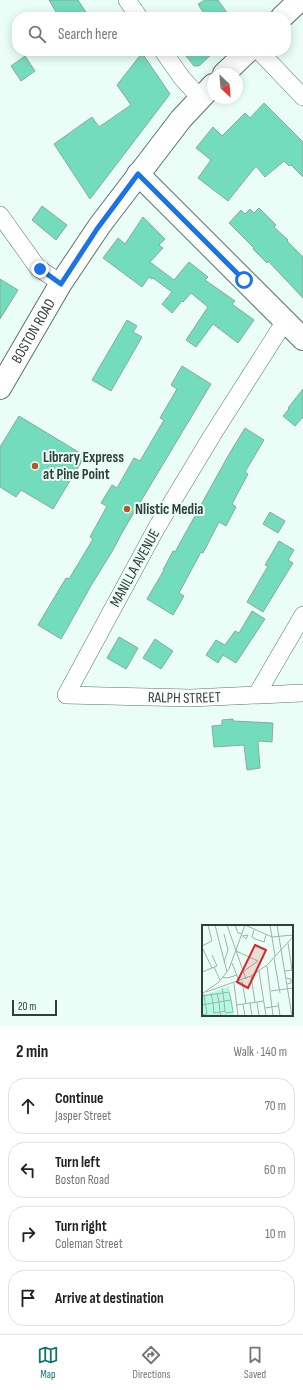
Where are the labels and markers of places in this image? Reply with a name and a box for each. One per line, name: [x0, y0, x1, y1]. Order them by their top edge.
place label: Library Express at Pine Point: [43, 448, 124, 484]
marker: Library Express at Pine Point: [30, 461, 40, 471]
place label: Nlistic Media: [135, 500, 203, 519]
marker: Nlistic Media: [122, 504, 132, 514]

